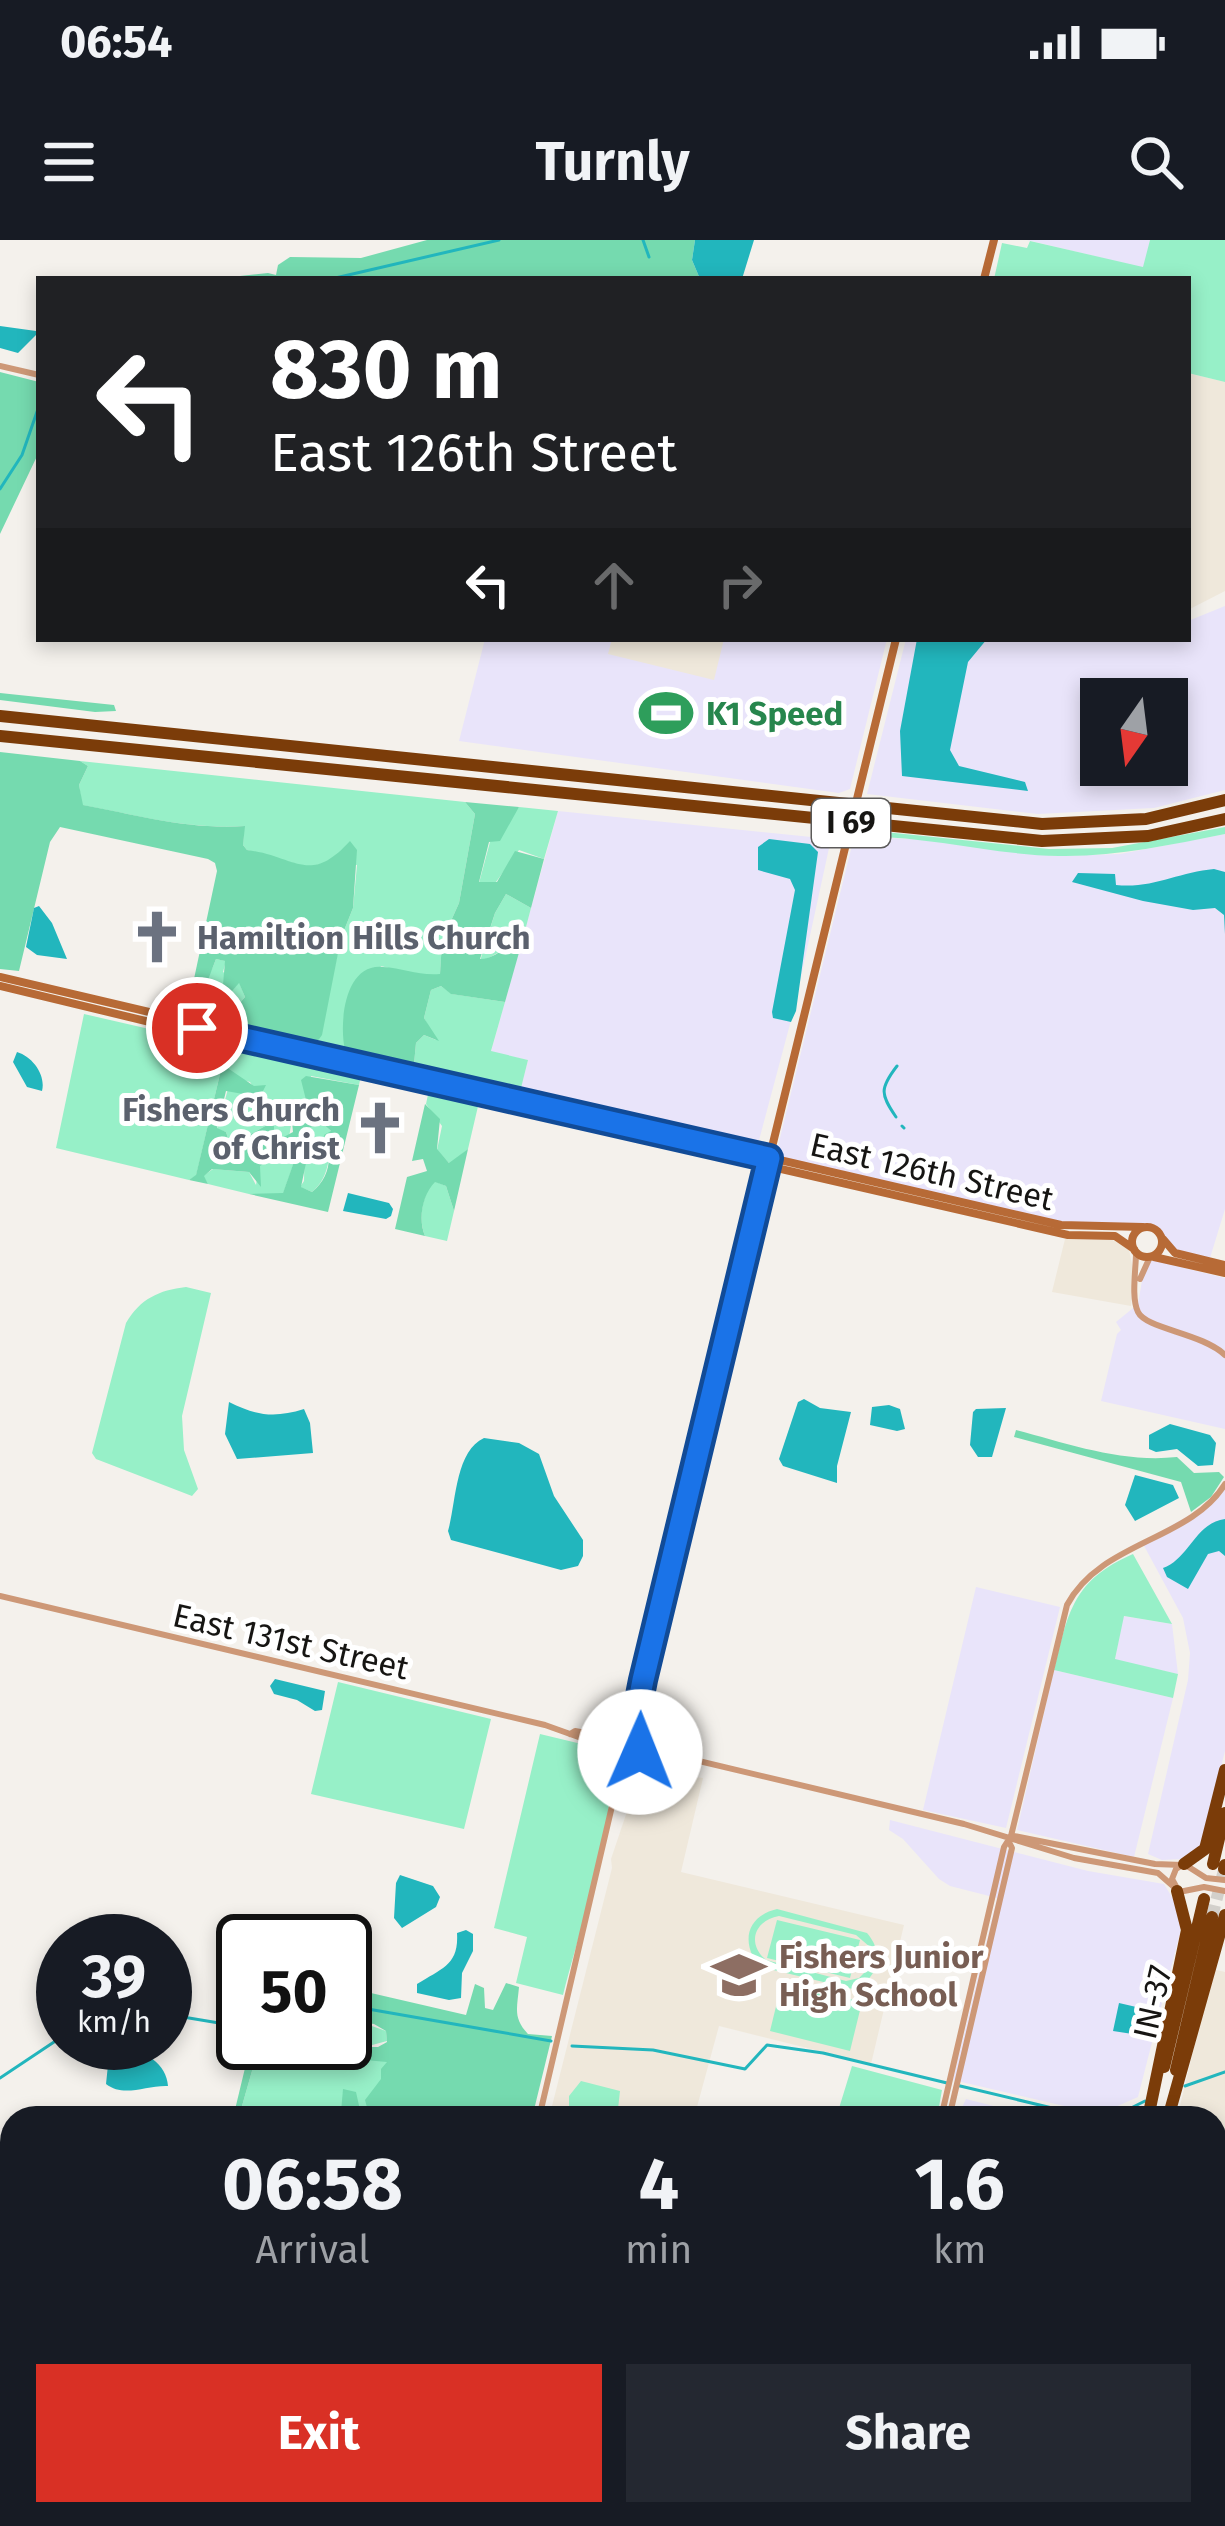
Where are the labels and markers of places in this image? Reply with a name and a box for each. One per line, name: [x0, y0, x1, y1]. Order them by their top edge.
sports icon: K1 Speed: [637, 684, 695, 742]
place label: K1 Speed: [706, 694, 843, 734]
church icon: Hamiltion Hills Church: [128, 908, 186, 966]
place label: Hamiltion Hills Church: [197, 918, 531, 958]
pin: [146, 977, 248, 1079]
place label: Fishers Church of Christ: [122, 1090, 341, 1168]
church icon: Fishers Church of Christ: [351, 1099, 409, 1157]
place label: Fishers Junior High School: [779, 1937, 984, 2015]
school or university icon: Fishers Junior High School: [710, 1946, 768, 2004]

